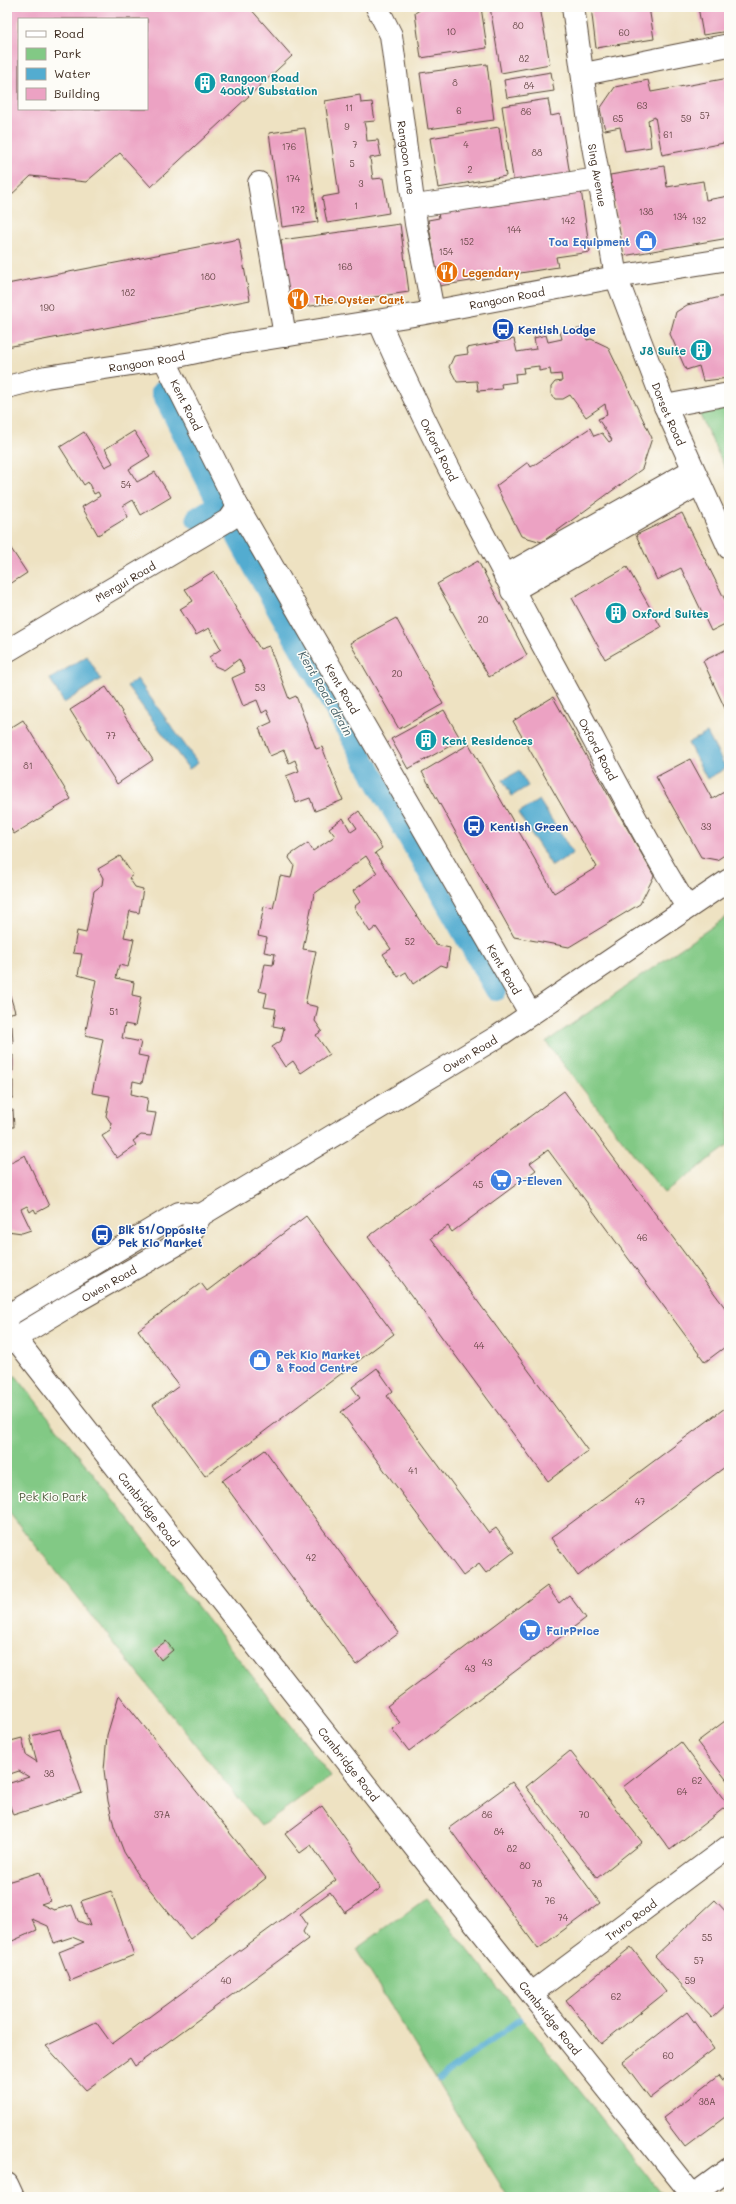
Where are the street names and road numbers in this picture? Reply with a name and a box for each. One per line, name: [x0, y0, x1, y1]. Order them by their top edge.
street label: Rangoon Lane: [395, 120, 420, 196]
street label: Sing Avenue: [585, 142, 611, 208]
street label: Rangoon Road: [468, 283, 546, 312]
street label: Rangoon Road: [108, 347, 186, 375]
street label: Kent Road: [168, 376, 206, 433]
street label: Dorset Road: [649, 380, 689, 448]
street label: Oxford Road: [417, 415, 462, 483]
street label: Mergui Road: [92, 557, 158, 605]
street label: Kent Road: [322, 661, 363, 716]
street label: Oxford Road: [576, 715, 621, 783]
street label: Kent Road: [484, 941, 525, 997]
street label: Owen Road: [439, 1031, 500, 1076]
street label: Owen Road: [78, 1261, 139, 1305]
street label: Cambridge Road: [115, 1469, 183, 1549]
street label: Cambridge Road: [315, 1724, 383, 1804]
street label: Truro Road: [602, 1895, 659, 1944]
street label: Cambridge Road: [516, 1978, 585, 2058]

